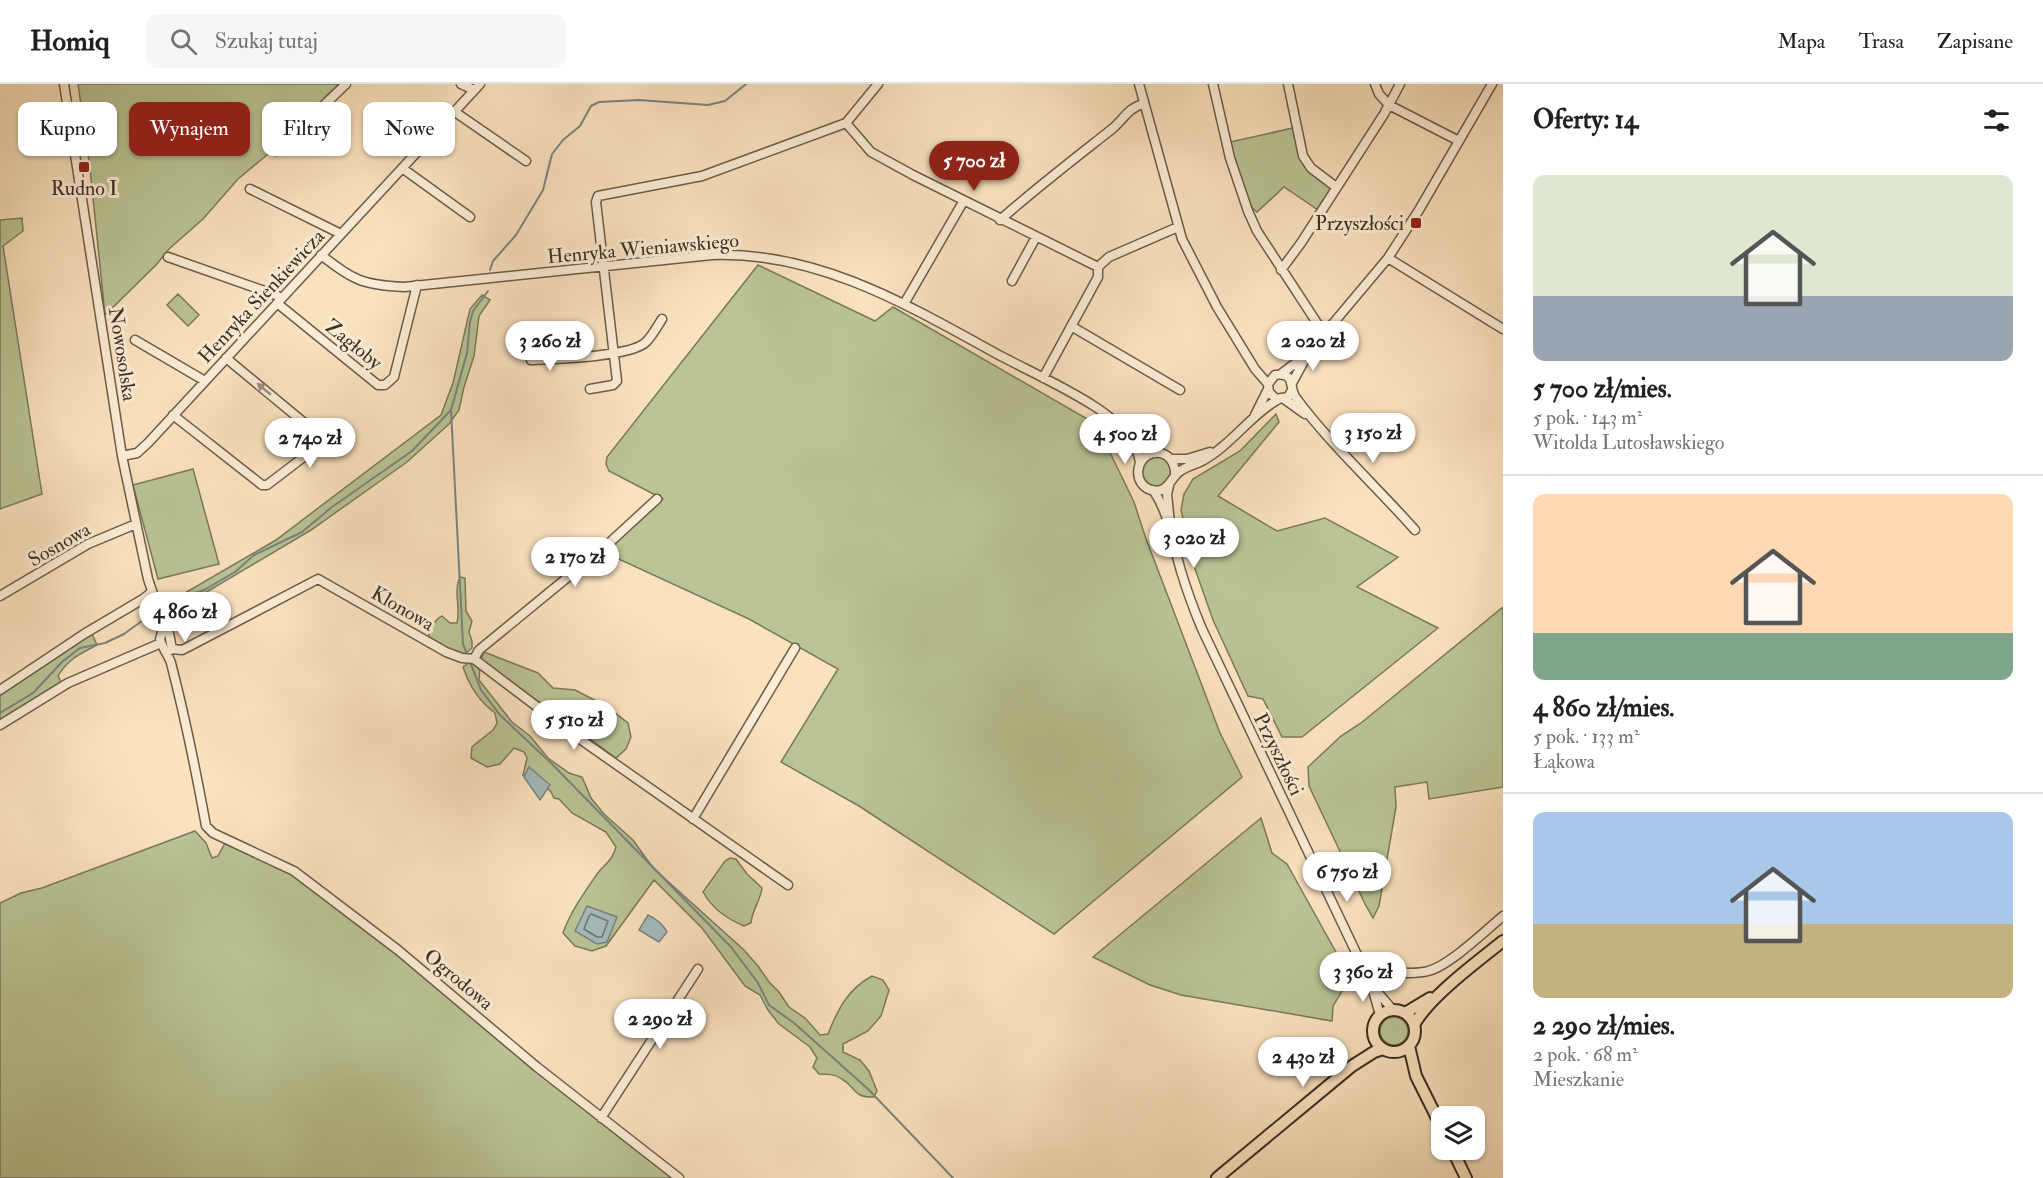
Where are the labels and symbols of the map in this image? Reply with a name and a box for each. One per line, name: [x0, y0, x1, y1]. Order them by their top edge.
pin: 5 700 zł: [912, 141, 1036, 192]
marker: Rudno I: [77, 160, 91, 174]
place label: Rudno I: [51, 176, 117, 201]
place label: Przyszłości: [1315, 211, 1404, 236]
marker: Przyszłości: [1409, 216, 1423, 230]
street label: Henryka Sienkiewicza: [193, 223, 331, 369]
street label: Henryka Wieniawskiego: [546, 228, 740, 269]
street label: Nowosolska: [103, 305, 142, 404]
street label: Zagłoby: [320, 314, 388, 376]
pin: 3 260 zł: [488, 321, 612, 372]
pin: 2 020 zł: [1251, 321, 1375, 372]
one-way arrow: [256, 384, 271, 396]
pin: 3 150 zł: [1311, 413, 1435, 464]
pin: 4 500 zł: [1063, 414, 1187, 465]
pin: 2 740 zł: [248, 418, 372, 469]
street label: Sosnowa: [24, 516, 96, 572]
pin: 3 020 zł: [1132, 518, 1256, 569]
pin: 2 170 zł: [513, 537, 637, 588]
street label: Klonowa: [367, 580, 440, 637]
pin: 4 860 zł: [123, 592, 247, 643]
pin: 5 510 zł: [512, 700, 636, 751]
street label: Przyszłości: [1248, 709, 1309, 800]
pin: 6 750 zł: [1285, 852, 1409, 903]
street label: Ogrodowa: [419, 943, 499, 1016]
pin: 3 360 zł: [1301, 952, 1425, 1003]
pin: 2 290 zł: [598, 999, 722, 1050]
pin: 2 430 zł: [1241, 1037, 1365, 1088]

